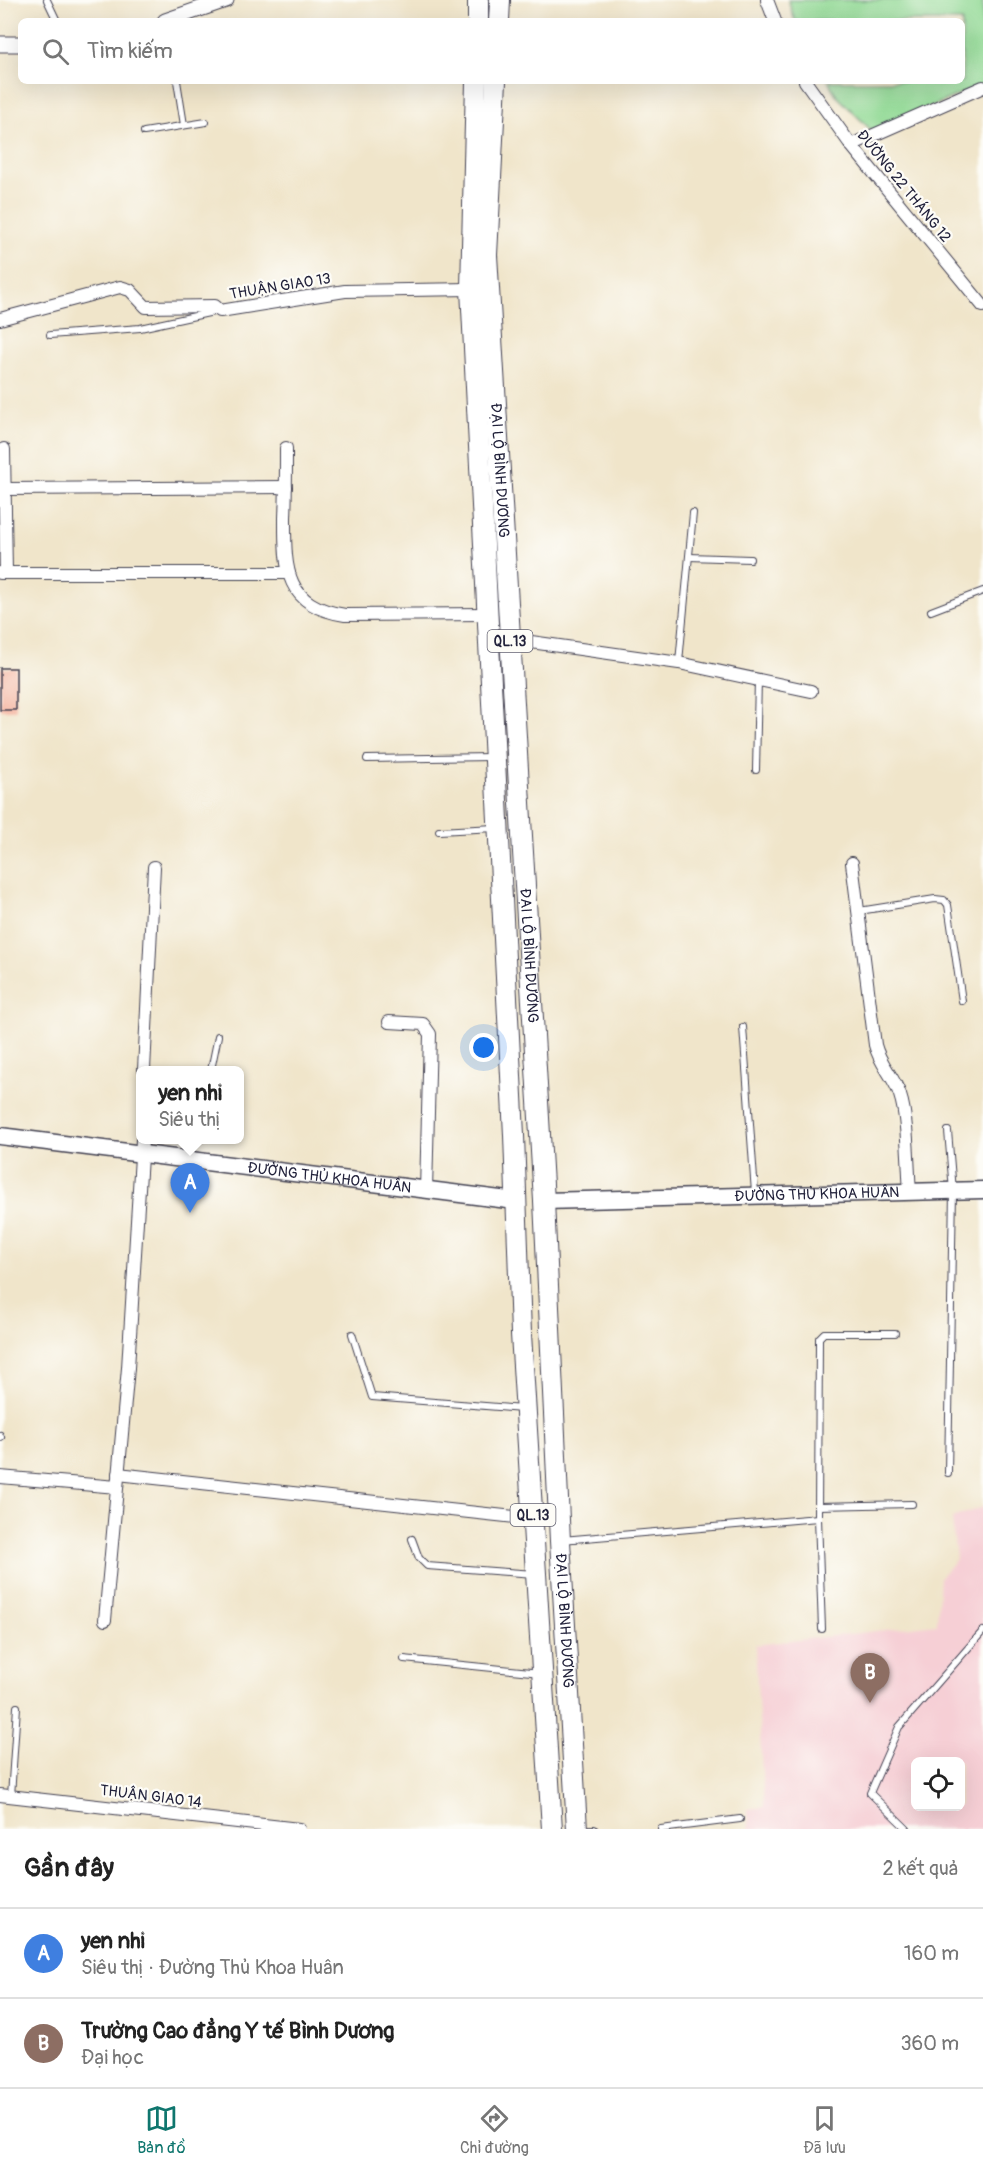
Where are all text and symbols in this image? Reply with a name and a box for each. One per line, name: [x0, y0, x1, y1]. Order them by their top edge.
search box: [18, 18, 965, 84]
icon: search: [39, 35, 72, 68]
text: Tìm kiếm: [87, 37, 173, 65]
street label: ĐƯỜNG 22 THÁNG 12: [852, 126, 955, 246]
street label: THUẬN GIAO 13: [228, 269, 332, 304]
street label: ĐẠI LỘ BÌNH DƯƠNG: [486, 402, 513, 538]
road number: QL.13: [488, 630, 532, 652]
street label: ĐẠI LỘ BÌNH DƯƠNG: [515, 888, 542, 1023]
your location: [469, 1033, 498, 1062]
popup: [136, 1066, 244, 1144]
text: yen nhi: [158, 1079, 222, 1107]
text: Siêu thị: [158, 1107, 221, 1132]
street label: ĐƯỜNG THỦ KHOA HUÂN: [246, 1158, 412, 1198]
pin: A: [170, 1164, 210, 1213]
street label: ĐƯỜNG THỦ KHOA HUÂN: [734, 1183, 900, 1206]
road number: QL.13: [510, 1504, 556, 1526]
street label: ĐẠI LỘ BÌNH DƯƠNG: [551, 1553, 578, 1689]
pin: B: [850, 1654, 890, 1703]
map controls: [911, 1757, 965, 1811]
button: locate: [911, 1757, 965, 1811]
street label: THUẬN GIAO 14: [99, 1781, 203, 1812]
text: Gần đây: [24, 1852, 114, 1884]
text: 2 kết quả: [882, 1856, 959, 1881]
text: yen nhi: [81, 1927, 145, 1955]
text: A: [37, 1941, 50, 1966]
text: 160 m: [904, 1941, 959, 1966]
text: Siêu thị · Đường Thủ Khoa Huân: [81, 1955, 344, 1980]
text: Trường Cao đẳng Y tế Bình Dương: [81, 2017, 394, 2045]
text: B: [38, 2031, 49, 2056]
text: 360 m: [900, 2031, 959, 2056]
text: Đại học: [81, 2045, 144, 2070]
tab: Bản đồ: [137, 2102, 185, 2158]
tab: Chỉ đường: [460, 2102, 529, 2158]
tab: Đã lưu: [803, 2102, 846, 2158]

